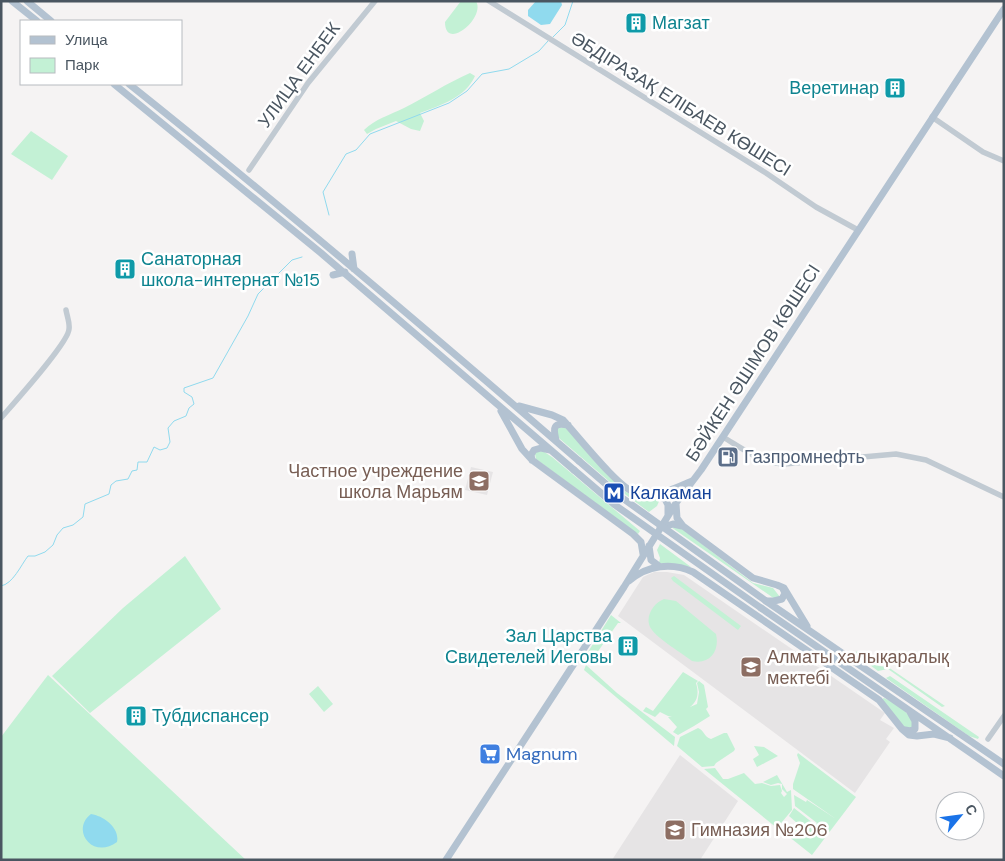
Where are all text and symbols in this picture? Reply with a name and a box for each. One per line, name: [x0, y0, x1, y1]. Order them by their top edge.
building icon: Магзат: [624, 11, 648, 35]
place label: Магзат: [652, 11, 710, 35]
street label: УЛИЦА ЕНБЕК: [253, 17, 346, 133]
legend: [20, 20, 182, 85]
street label: ӘБДІРАЗАҚ ЕЛІБАЕВ КӨШЕСІ: [566, 26, 796, 182]
text: Улица: [65, 30, 108, 50]
text: Парк: [65, 55, 99, 75]
place label: Веретинар: [789, 76, 879, 100]
building icon: Веретинар: [883, 76, 907, 100]
place label: Санаторная школа-интернат №15: [141, 247, 320, 292]
building icon: Санаторная школа-интернат №15: [113, 257, 137, 281]
street label: БӘЙКЕН ӘШІМОВ КӨШЕСІ: [680, 260, 826, 466]
fuel station icon: Газпромнефть: [716, 445, 740, 469]
place label: Газпромнефть: [744, 445, 865, 469]
place label: Частное учреждение школа Марьям: [288, 459, 463, 504]
school or university icon: Частное учреждение школа Марьям: [467, 469, 491, 493]
metro station icon: Калкаман: [602, 481, 626, 505]
place label: Калкаман: [630, 481, 712, 505]
place label: Зал Царства Свидетелей Иеговы: [445, 624, 613, 669]
building icon: Зал Царства Свидетелей Иеговы: [616, 634, 640, 658]
place label: Алматы халықаралық мектебі: [767, 645, 949, 690]
school or university icon: Алматы халықаралық мектебі: [739, 655, 763, 679]
building icon: Тубдиспансер: [124, 704, 148, 728]
place label: Тубдиспансер: [152, 704, 269, 728]
supermarket icon: Magnum: [478, 742, 502, 766]
place label: Magnum: [506, 742, 578, 766]
north arrow: [935, 791, 985, 841]
text: С: [961, 801, 982, 818]
school or university icon: Гимназия №206: [663, 818, 687, 842]
place label: Гимназия №206: [691, 818, 828, 842]

